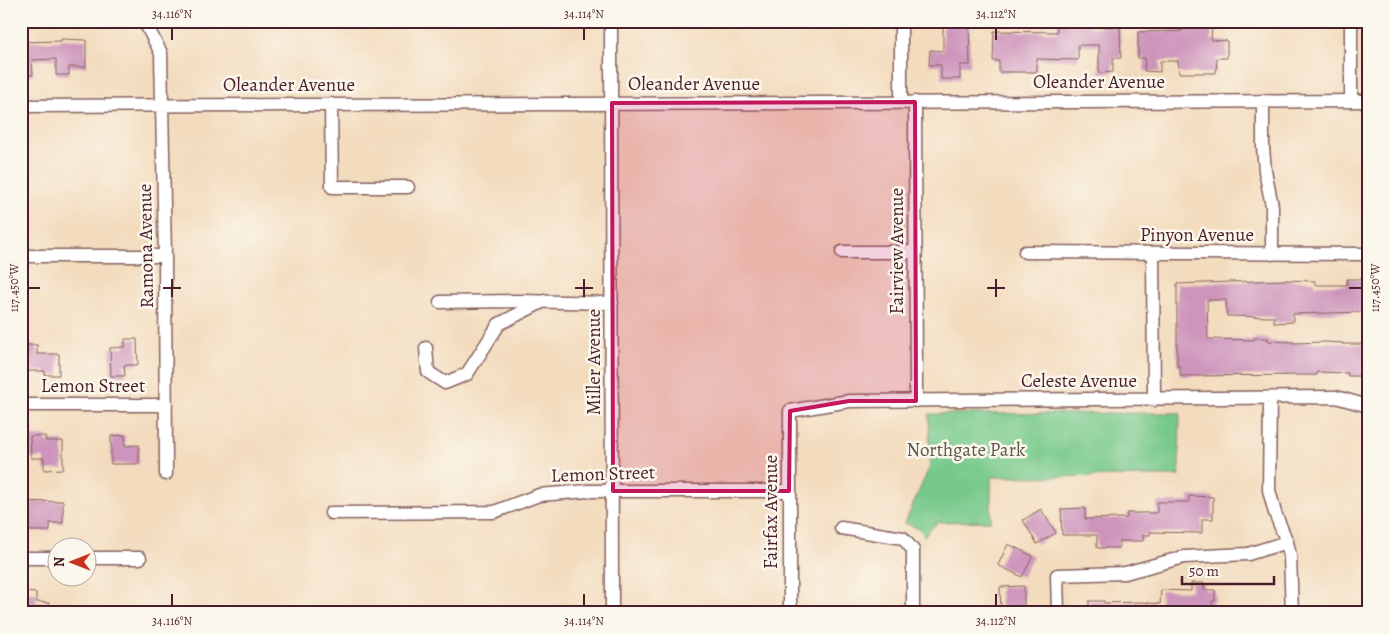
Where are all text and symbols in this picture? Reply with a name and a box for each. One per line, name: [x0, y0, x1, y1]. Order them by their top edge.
text: 34.116°N: [152, 6, 192, 22]
text: 34.114°N: [564, 6, 604, 22]
text: 34.112°N: [976, 6, 1016, 22]
street label: Oleander Avenue: [1033, 69, 1165, 95]
street label: Oleander Avenue: [628, 71, 760, 97]
street label: Oleander Avenue: [223, 72, 355, 98]
street label: Ramona Avenue: [132, 183, 160, 309]
street label: Fairview Avenue: [884, 188, 910, 314]
street label: Pinyon Avenue: [1140, 222, 1254, 248]
text: 117.450°W: [6, 263, 22, 312]
text: 117.450°W: [1367, 263, 1383, 312]
street label: Miller Avenue: [581, 309, 607, 415]
street label: Celeste Avenue: [1021, 368, 1137, 394]
street label: Lemon Street: [41, 373, 145, 399]
park label: Northgate Park: [907, 437, 1026, 463]
street label: Fairfax Avenue: [758, 455, 784, 569]
street label: Lemon Street: [550, 459, 656, 489]
north arrow: [48, 536, 98, 586]
scale bar: [1182, 554, 1274, 586]
text: N: [50, 557, 69, 567]
text: 50 m: [1189, 561, 1219, 581]
text: 34.116°N: [152, 613, 192, 629]
text: 34.114°N: [564, 613, 604, 629]
text: 34.112°N: [976, 613, 1016, 629]

